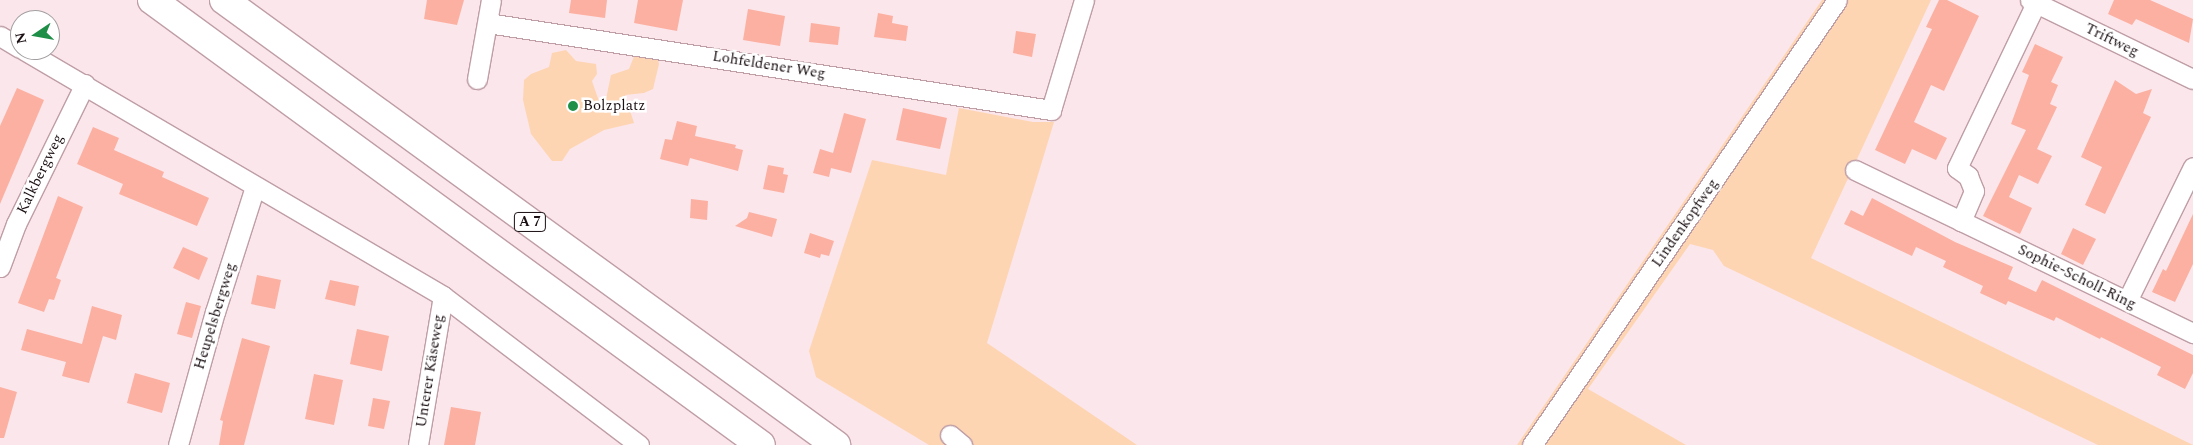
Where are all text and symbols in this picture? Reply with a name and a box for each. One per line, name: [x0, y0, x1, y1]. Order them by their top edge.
north arrow: [10, 10, 60, 60]
street label: Triftweg: [2082, 19, 2142, 61]
text: N: [9, 30, 32, 46]
street label: Lohfeldener Weg: [711, 47, 827, 83]
place label: Bolzplatz: [583, 97, 646, 115]
marker: Bolzplatz: [567, 100, 579, 112]
street label: Kalkbergweg: [13, 131, 67, 217]
street label: Lindenkopfweg: [1648, 175, 1722, 271]
road number: A 7: [514, 210, 546, 233]
street label: Sophie-Scholl-Ring: [2015, 241, 2139, 313]
street label: Heupelsbergweg: [190, 260, 240, 372]
street label: Unterer Käseweg: [412, 313, 448, 429]

